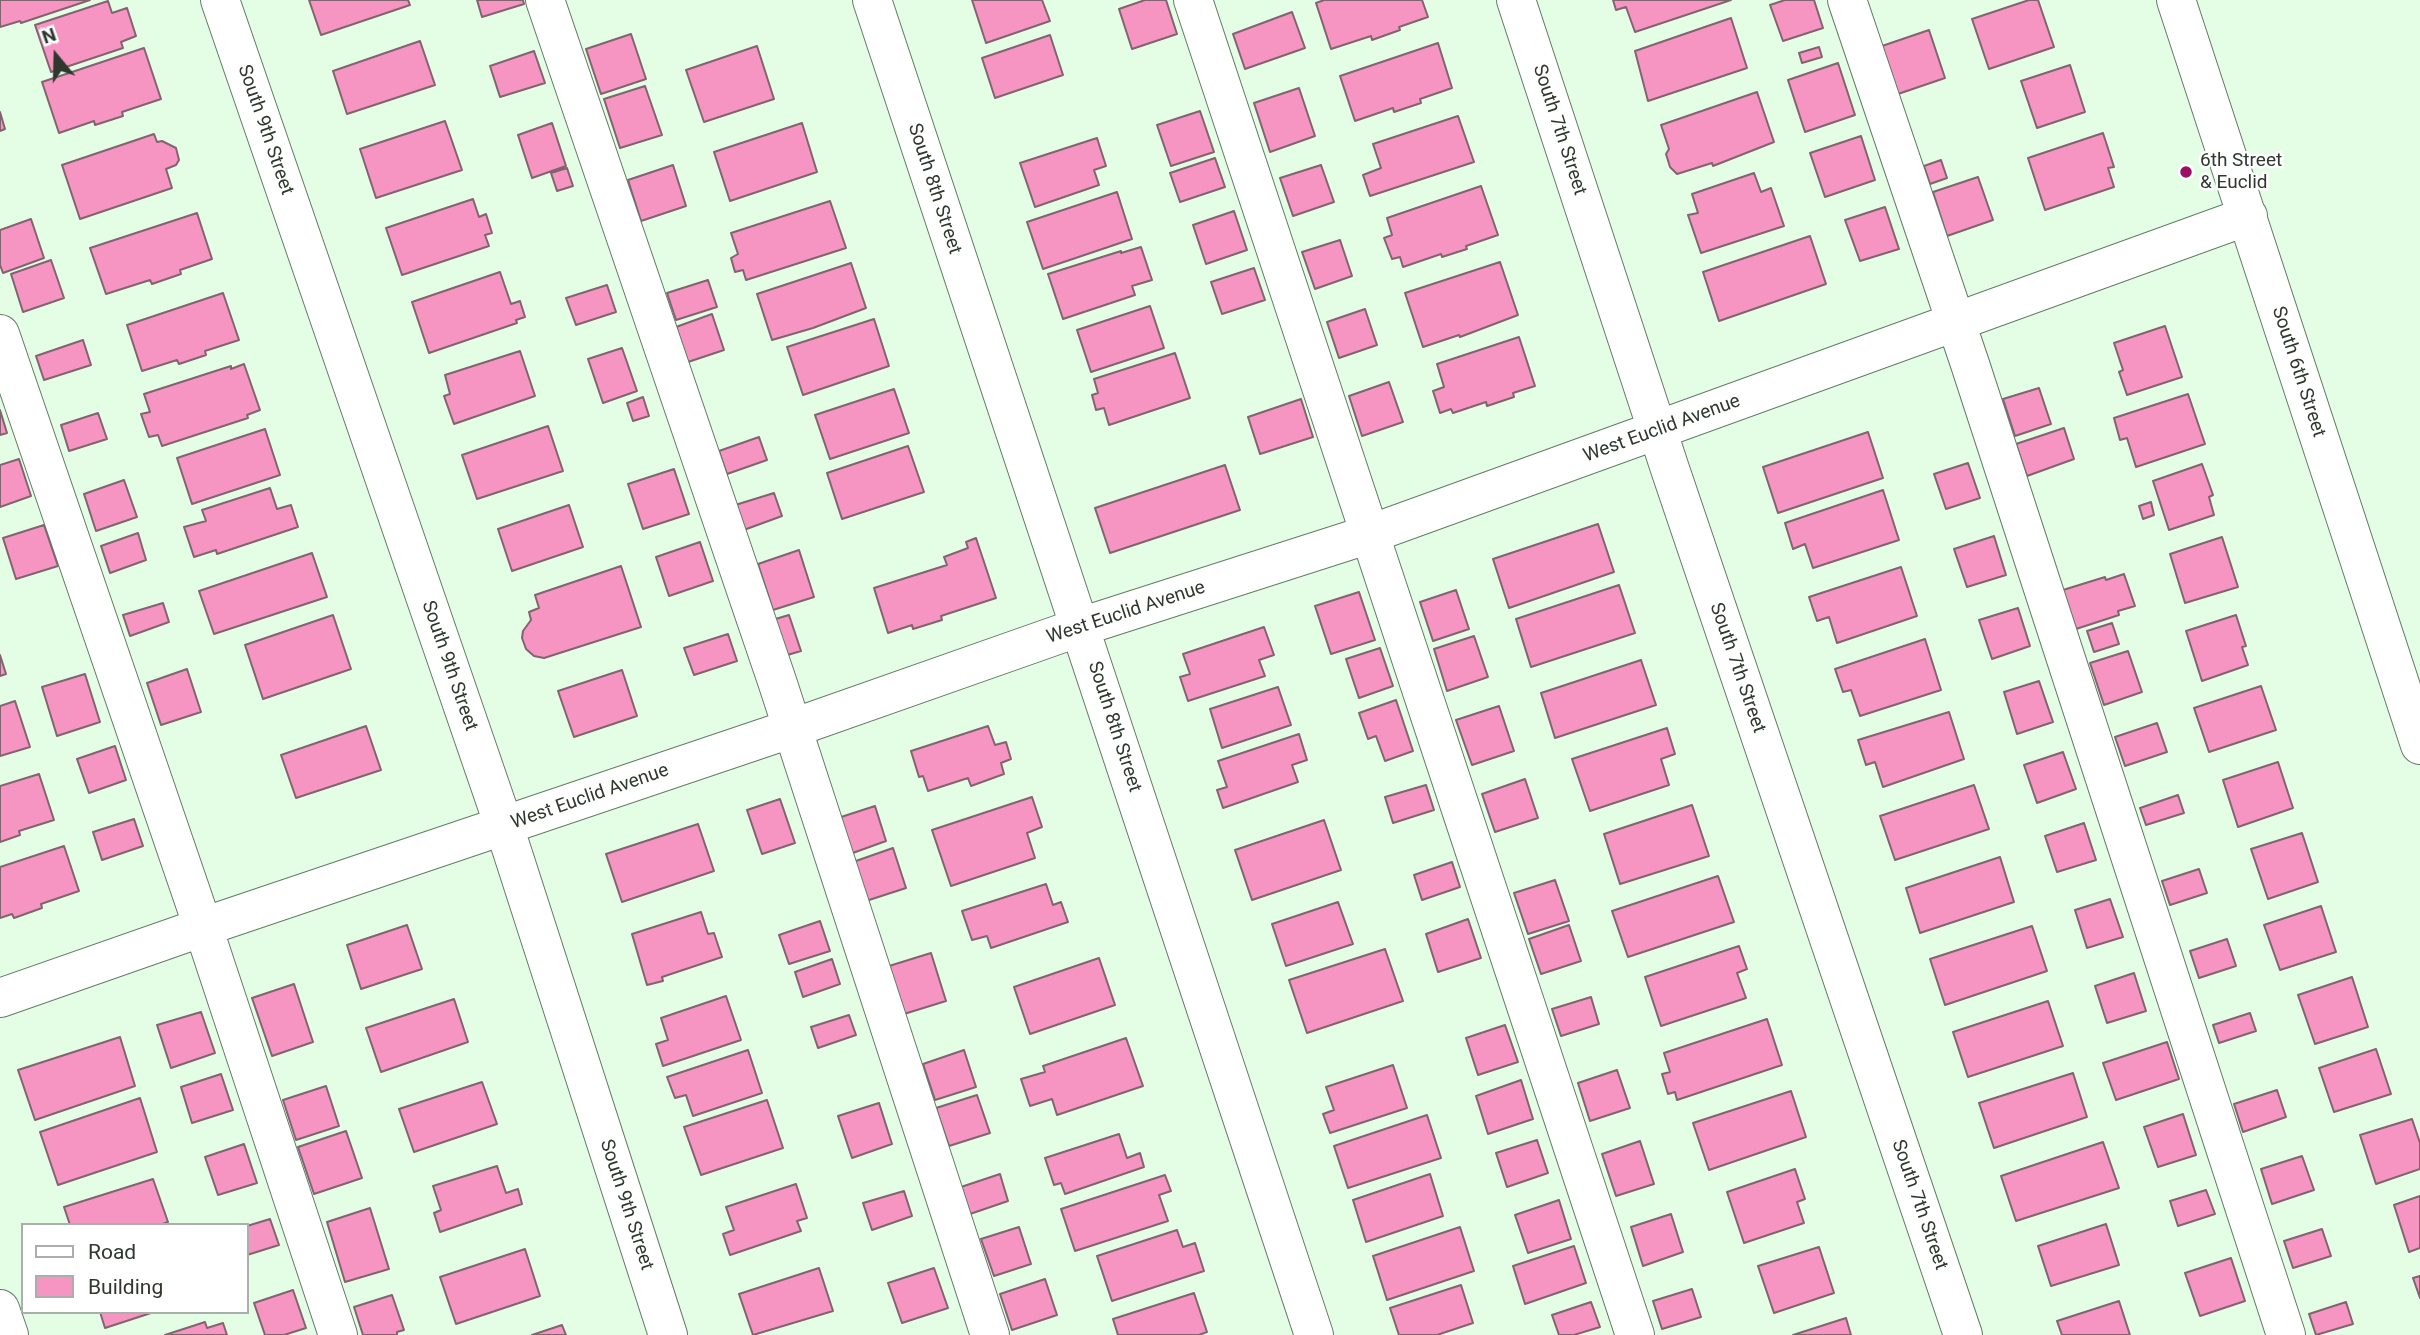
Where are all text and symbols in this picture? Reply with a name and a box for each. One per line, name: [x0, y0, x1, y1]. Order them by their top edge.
north arrow: [21, 21, 91, 91]
text: N: [39, 23, 59, 49]
street label: South 9th Street: [232, 62, 298, 198]
street label: South 7th Street: [1527, 62, 1591, 198]
street label: South 8th Street: [902, 121, 966, 257]
place label: 6th Street & Euclid: [2200, 150, 2282, 194]
marker: 6th Street & Euclid: [2178, 164, 2194, 180]
street label: South 6th Street: [2266, 304, 2330, 440]
street label: West Euclid Avenue: [1580, 390, 1744, 468]
street label: West Euclid Avenue: [1044, 577, 1208, 649]
street label: South 9th Street: [416, 598, 482, 734]
street label: South 7th Street: [1704, 600, 1770, 736]
street label: South 8th Street: [1082, 659, 1146, 795]
street label: West Euclid Avenue: [508, 759, 672, 835]
street label: South 9th Street: [594, 1137, 658, 1273]
street label: South 7th Street: [1886, 1137, 1952, 1273]
legend: [21, 1223, 248, 1314]
text: Road: [88, 1240, 136, 1264]
text: Building: [88, 1275, 163, 1299]

